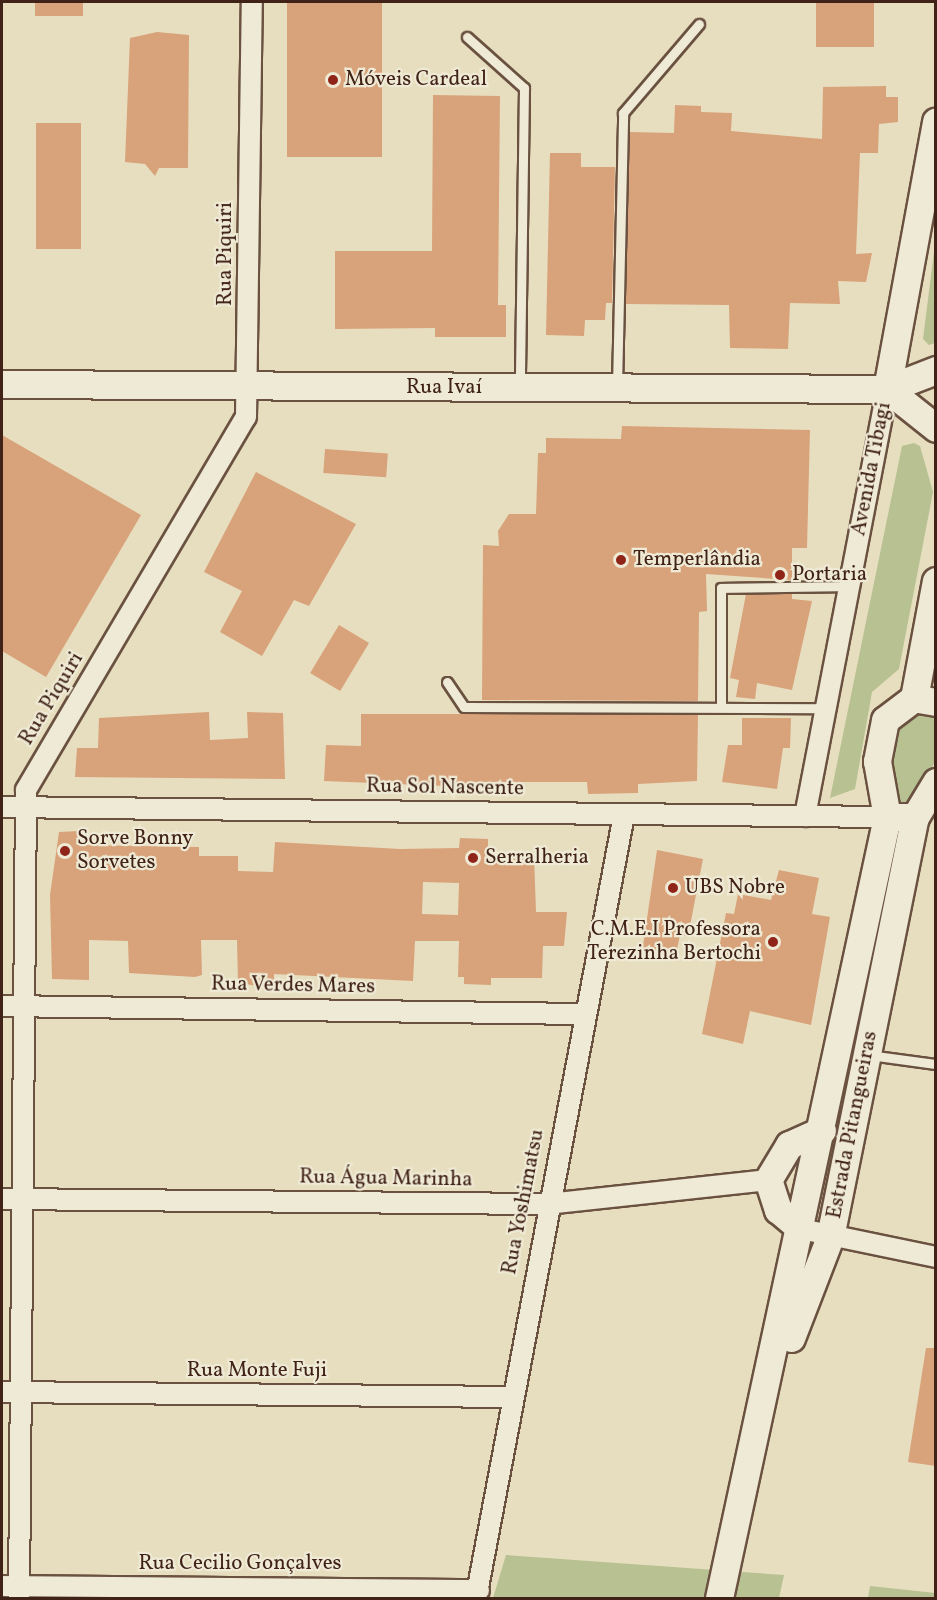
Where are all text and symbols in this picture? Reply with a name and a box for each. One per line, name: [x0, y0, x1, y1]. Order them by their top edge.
place label: Móveis Cardeal: [345, 67, 487, 93]
marker: Móveis Cardeal: [326, 73, 340, 87]
street label: Rua Piquiri: [213, 202, 239, 306]
street label: Rua Ivaí: [406, 375, 482, 401]
street label: Avenida Tibagi: [847, 400, 897, 538]
place label: Temperlândia: [633, 547, 761, 573]
marker: Temperlândia: [614, 553, 628, 567]
place label: Portaria: [792, 562, 867, 588]
marker: Portaria: [773, 568, 787, 582]
street label: Rua Piquiri: [14, 648, 90, 750]
street label: Rua Sol Nascente: [366, 774, 524, 802]
place label: Sorve Bonny Sorvetes: [77, 826, 193, 876]
marker: Sorve Bonny Sorvetes: [58, 844, 72, 858]
place label: Serralheria: [485, 845, 589, 871]
marker: Serralheria: [466, 851, 480, 865]
place label: UBS Nobre: [685, 875, 785, 901]
marker: UBS Nobre: [666, 881, 680, 895]
place label: C.M.E.I Professora Terezinha Bertochi: [587, 917, 761, 967]
marker: C.M.E.I Professora Terezinha Bertochi: [766, 935, 780, 949]
street label: Rua Verdes Mares: [210, 972, 376, 1000]
street label: Estrada Pitangueiras: [822, 1029, 884, 1221]
street label: Rua Yoshimatsu: [497, 1127, 551, 1277]
street label: Rua Água Marinha: [299, 1165, 473, 1193]
street label: Rua Monte Fuji: [187, 1358, 327, 1384]
street label: Rua Cecilio Gonçalves: [138, 1551, 342, 1577]

